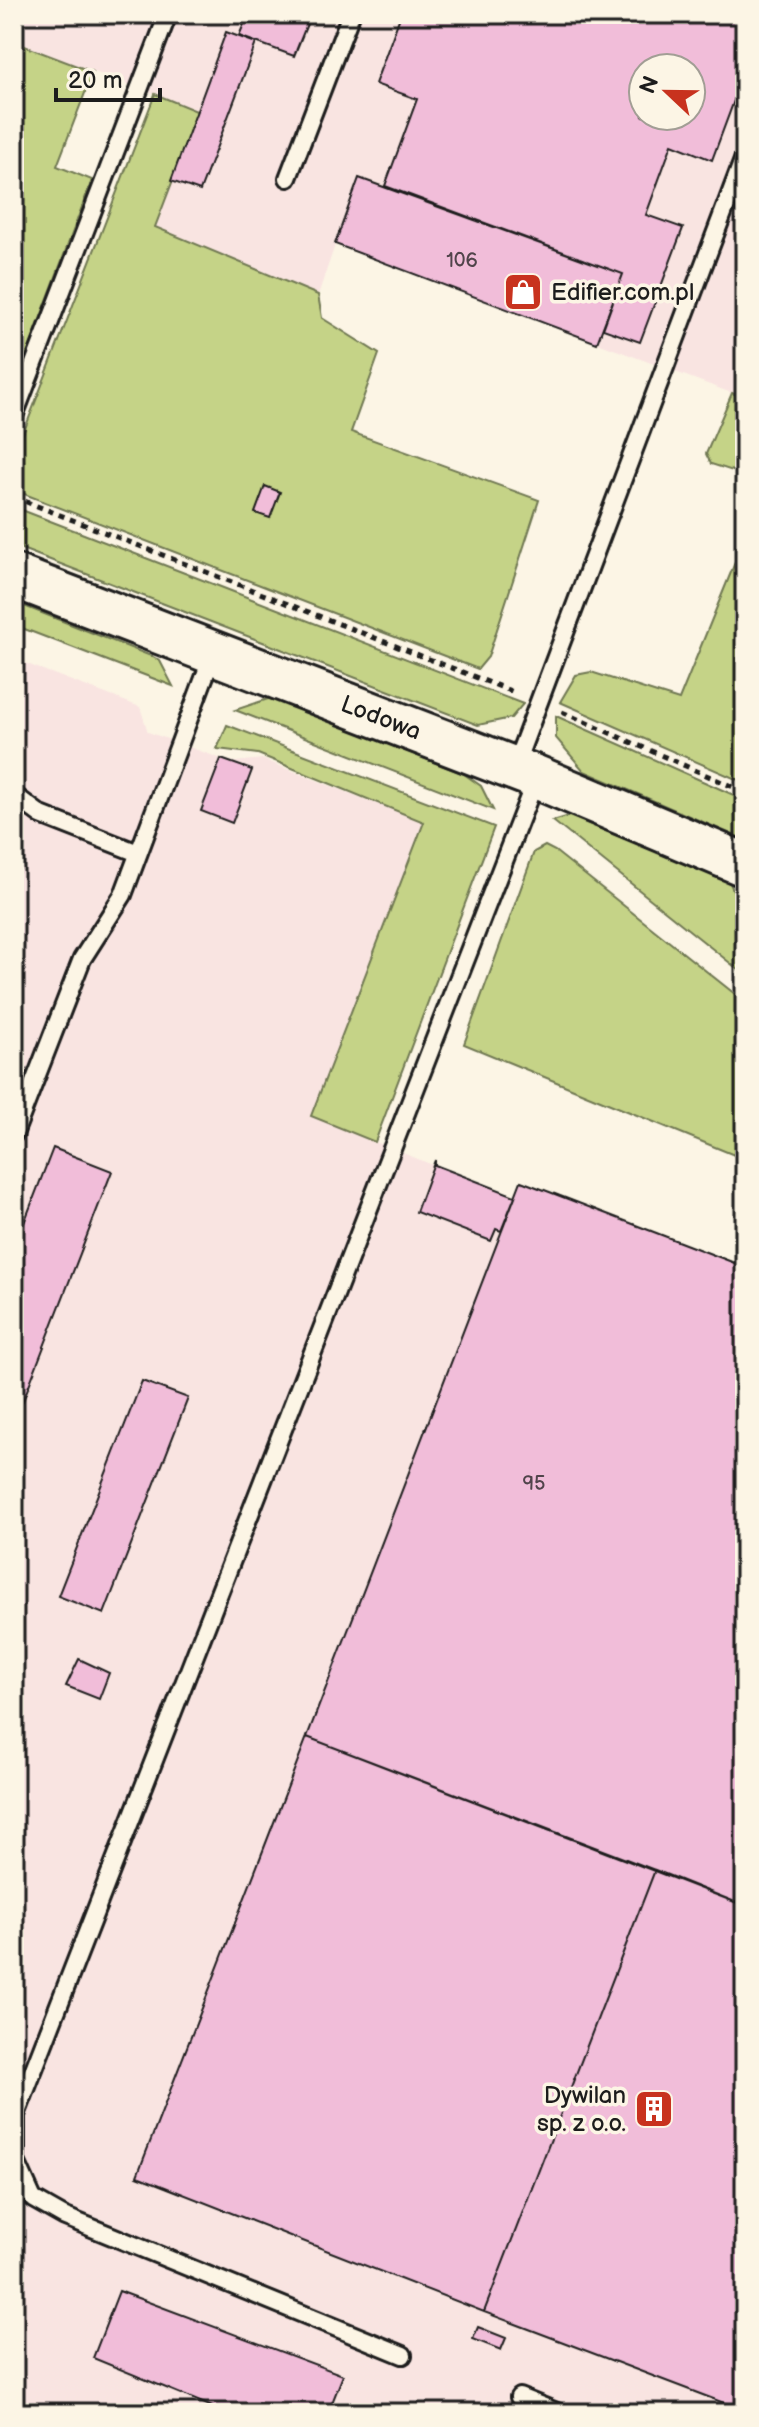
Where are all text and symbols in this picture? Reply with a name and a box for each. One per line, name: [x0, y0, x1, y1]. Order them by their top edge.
scale bar: [56, 52, 160, 102]
north arrow: [627, 52, 707, 132]
text: 20 m: [68, 66, 123, 95]
text: N: [634, 72, 665, 98]
house number: 106: [446, 249, 478, 273]
shop icon: Edifier.com.pl: [502, 271, 544, 313]
place label: Edifier.com.pl: [551, 278, 694, 307]
street label: Lodowa: [337, 690, 425, 746]
house number: 95: [522, 1472, 546, 1496]
place label: Dywilan sp. z o.o.: [537, 2081, 626, 2138]
building icon: Dywilan sp. z o.o.: [633, 2088, 675, 2130]

